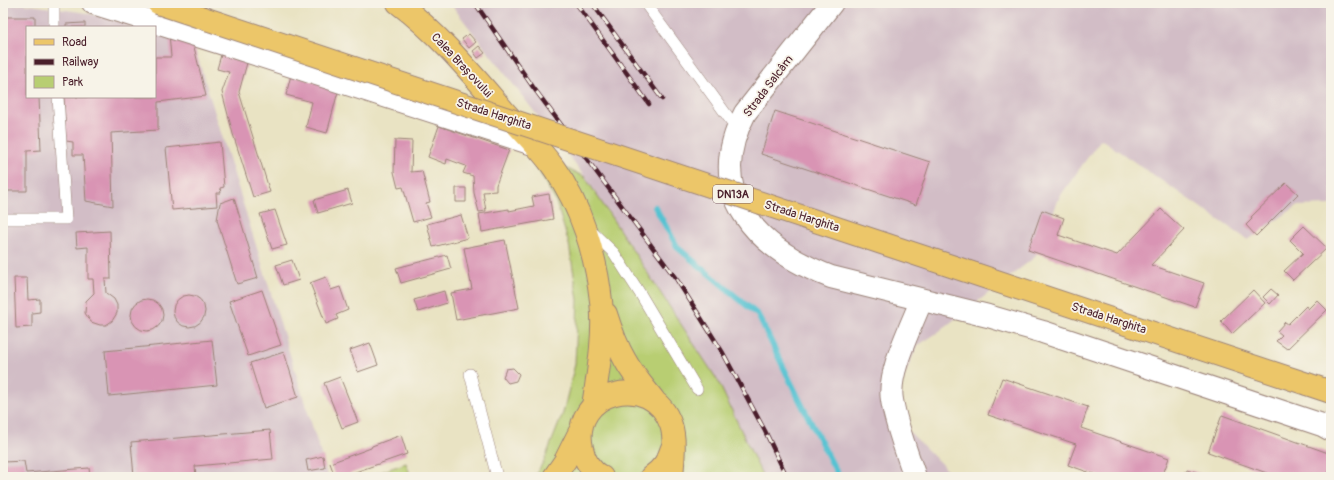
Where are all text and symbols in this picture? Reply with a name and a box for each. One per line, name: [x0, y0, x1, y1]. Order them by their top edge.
legend: [26, 26, 156, 98]
street label: Calea Brașovului: [428, 30, 495, 101]
text: Road: [62, 35, 87, 50]
street label: Strada Salcâm: [740, 52, 797, 120]
text: Railway: [62, 55, 98, 70]
text: Park: [62, 75, 83, 90]
street label: Strada Harghita: [455, 95, 533, 134]
road number: DN13A: [713, 185, 753, 203]
street label: Strada Harghita: [763, 197, 841, 236]
street label: Strada Harghita: [1070, 299, 1148, 338]

